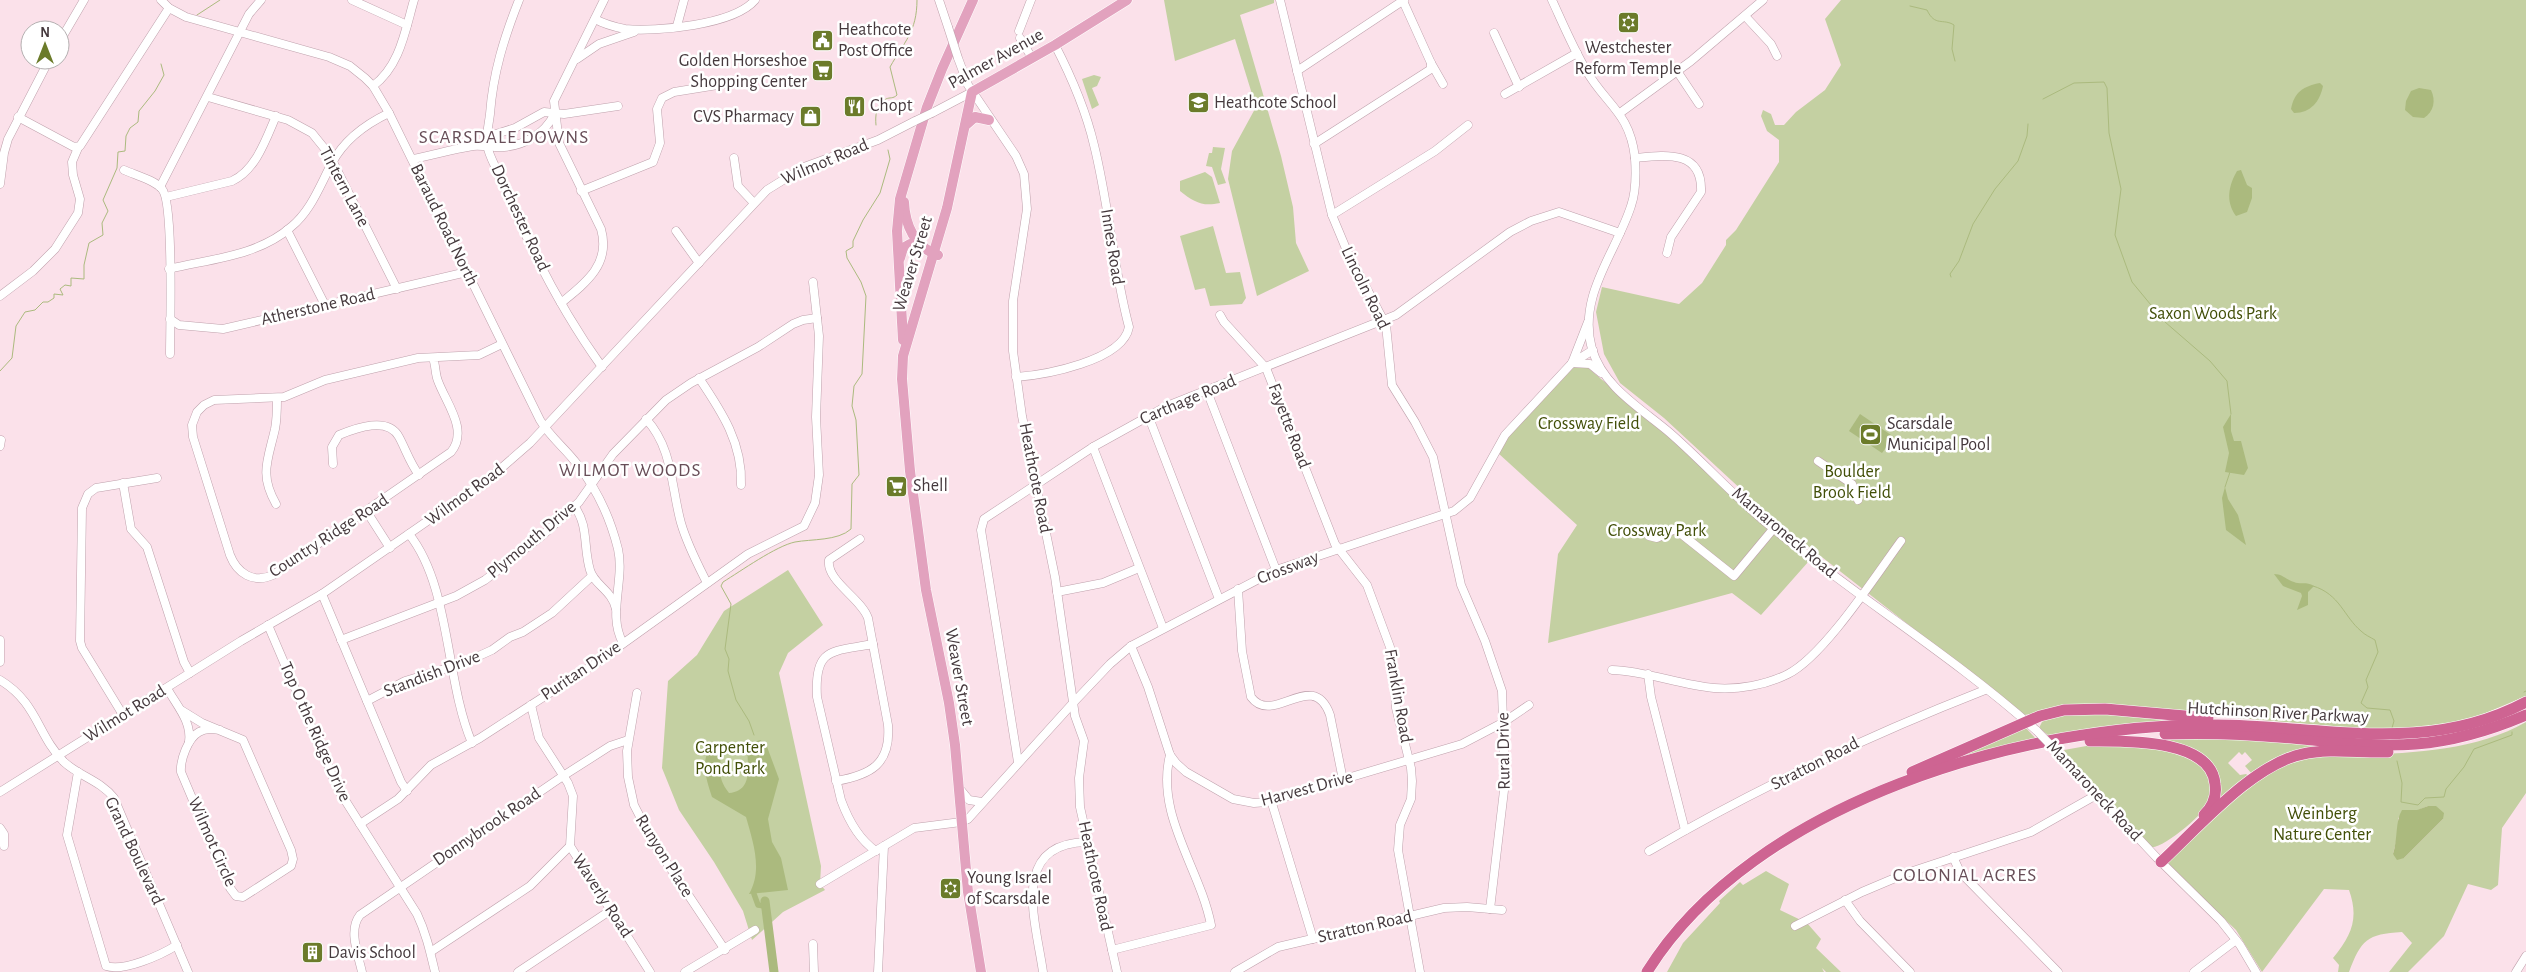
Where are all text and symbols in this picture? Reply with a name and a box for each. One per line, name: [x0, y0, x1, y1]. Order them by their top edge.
synagogue icon: Westchester Reform Temple: [1616, 11, 1640, 35]
north arrow: [20, 20, 70, 70]
place label: Heathcote Post Office: [838, 21, 913, 60]
text: N: [40, 26, 50, 40]
street label: Palmer Avenue: [945, 26, 1047, 92]
public building icon: Heathcote Post Office: [810, 28, 834, 52]
place label: Westchester Reform Temple: [1575, 39, 1681, 78]
place label: Golden Horseshoe Shopping Center: [679, 52, 807, 91]
supermarket icon: Golden Horseshoe Shopping Center: [811, 59, 835, 83]
school or university icon: Heathcote School: [1186, 91, 1210, 115]
restaurant icon: Chopt: [842, 94, 866, 118]
place label: Heathcote School: [1214, 94, 1337, 112]
place label: Chopt: [870, 97, 913, 115]
shop icon: CVS Pharmacy: [798, 105, 822, 129]
place label: CVS Pharmacy: [693, 108, 794, 126]
district label: SCARSDALE DOWNS: [419, 128, 589, 147]
street label: Wilmot Road: [779, 136, 871, 188]
street label: Tintern Lane: [316, 144, 372, 230]
street label: Baraud Road North: [407, 161, 481, 289]
street label: Dorchester Road: [487, 162, 553, 274]
street label: Innes Road: [1097, 208, 1127, 286]
street label: Weaver Street: [890, 214, 936, 314]
street label: Lincoln Road: [1337, 244, 1393, 332]
street label: Atherstone Road: [259, 285, 377, 329]
park label: Saxon Woods Park: [2149, 305, 2278, 323]
street label: Carthage Road: [1137, 372, 1239, 428]
street label: Fayette Road: [1265, 381, 1313, 471]
park label: Crossway Field: [1538, 415, 1640, 433]
place label: Scarsdale Municipal Pool: [1887, 415, 1990, 454]
street label: Heathcote Road: [1015, 421, 1055, 535]
sports icon: Scarsdale Municipal Pool: [1859, 422, 1883, 446]
street label: Wilmot Road: [422, 460, 508, 530]
district label: WILMOT WOODS: [559, 461, 701, 480]
park label: Boulder Brook Field: [1813, 463, 1891, 502]
supermarket icon: Shell: [885, 474, 909, 498]
place label: Shell: [913, 477, 948, 495]
street label: Mamaroneck Road: [1728, 484, 1840, 582]
street label: Country Ridge Road: [266, 491, 392, 581]
street label: Plymouth Drive: [484, 498, 580, 582]
park label: Crossway Park: [1608, 522, 1707, 540]
street label: Crossway: [1255, 548, 1322, 588]
street label: Weaver Street: [942, 627, 976, 727]
street label: Puritan Drive: [538, 638, 624, 704]
street label: Standish Drive: [381, 647, 483, 701]
street label: Franklin Road: [1381, 648, 1415, 744]
street label: Top O the Ridge Drive: [276, 660, 354, 804]
street label: Wilmot Road: [81, 682, 169, 746]
street label: Hutchinson River Parkway: [2187, 699, 2370, 727]
street label: Rural Drive: [1494, 712, 1514, 790]
street label: Stratton Road: [1768, 734, 1862, 794]
street label: Mamaroneck Road: [2043, 737, 2145, 845]
park label: Carpenter Pond Park: [695, 739, 766, 778]
street label: Harvest Drive: [1259, 768, 1355, 810]
street label: Donnybrook Road: [430, 784, 544, 870]
street label: Grand Boulevard: [101, 794, 167, 908]
street label: Wilmot Circle: [184, 794, 240, 890]
park label: Weinberg Nature Center: [2273, 805, 2371, 844]
street label: Runyon Place: [632, 812, 696, 900]
street label: Heathcote Road: [1075, 819, 1115, 933]
street label: Waverly Road: [568, 851, 636, 941]
district label: COLONIAL ACRES: [1893, 866, 2037, 885]
place label: Young Israel of Scarsdale: [967, 869, 1052, 908]
synagogue icon: Young Israel of Scarsdale: [939, 876, 963, 900]
street label: Stratton Road: [1316, 907, 1414, 947]
building icon: Davis School: [300, 941, 324, 965]
place label: Davis School: [328, 944, 416, 962]

